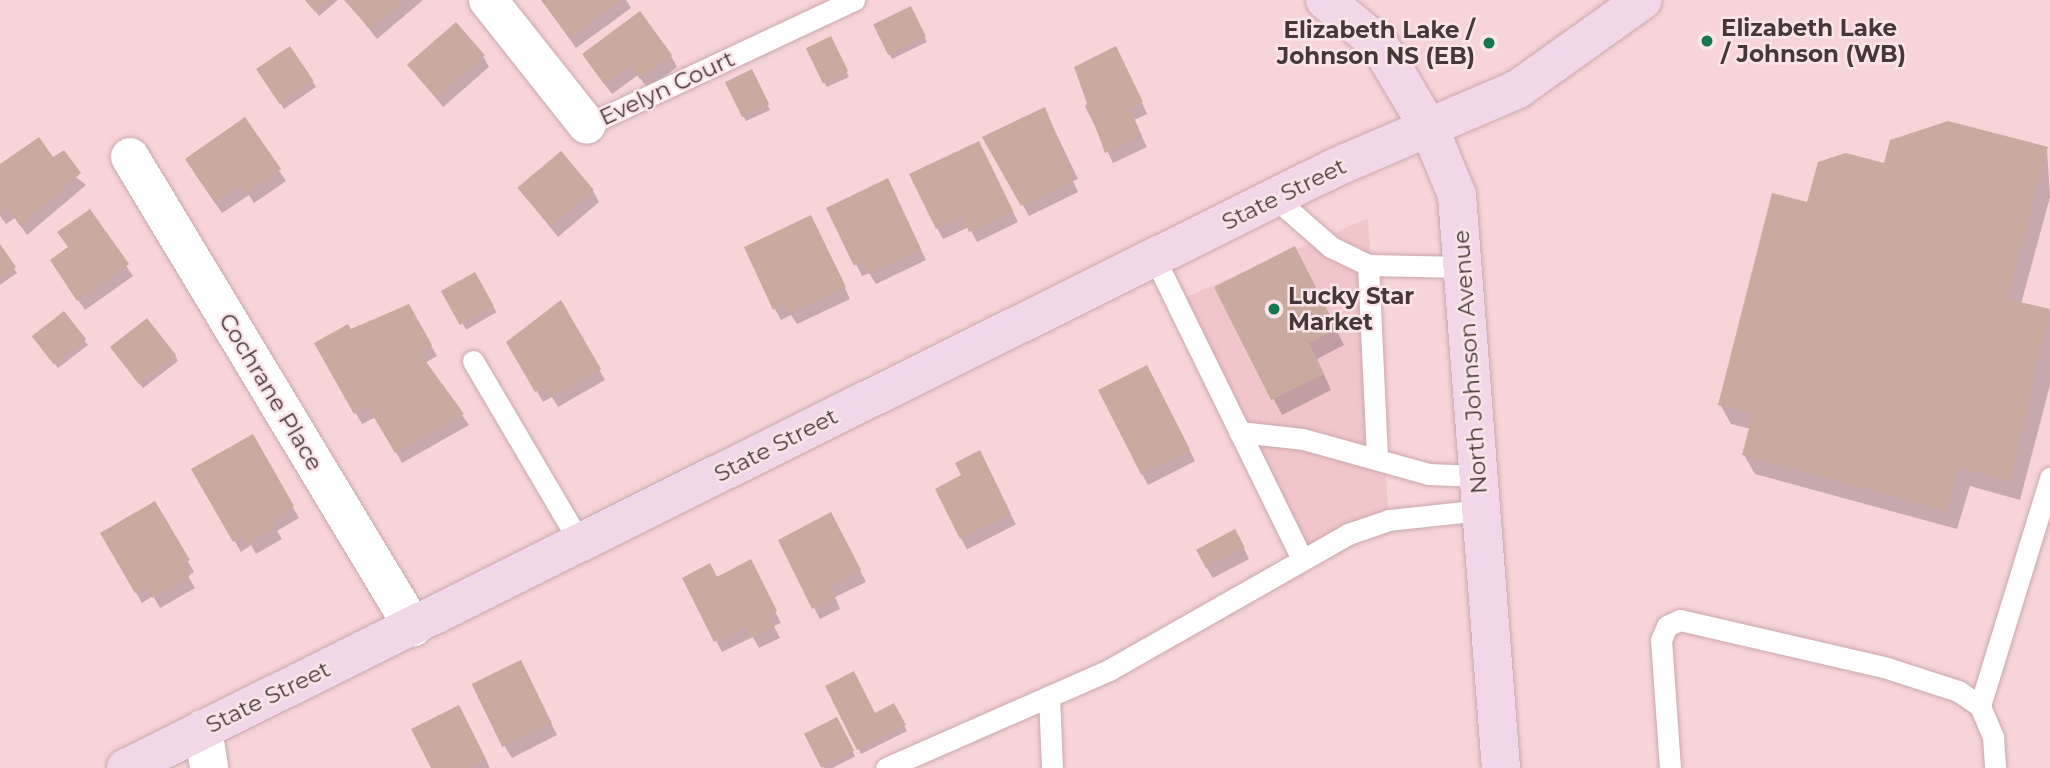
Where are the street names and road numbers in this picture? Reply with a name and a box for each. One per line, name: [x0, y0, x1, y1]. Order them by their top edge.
street label: Evelyn Court: [595, 45, 739, 131]
street label: State Street: [1217, 152, 1351, 236]
street label: North Johnson Avenue: [1447, 229, 1493, 495]
street label: Cochrane Place: [213, 308, 329, 476]
street label: State Street: [710, 402, 842, 488]
street label: State Street: [201, 655, 335, 739]

